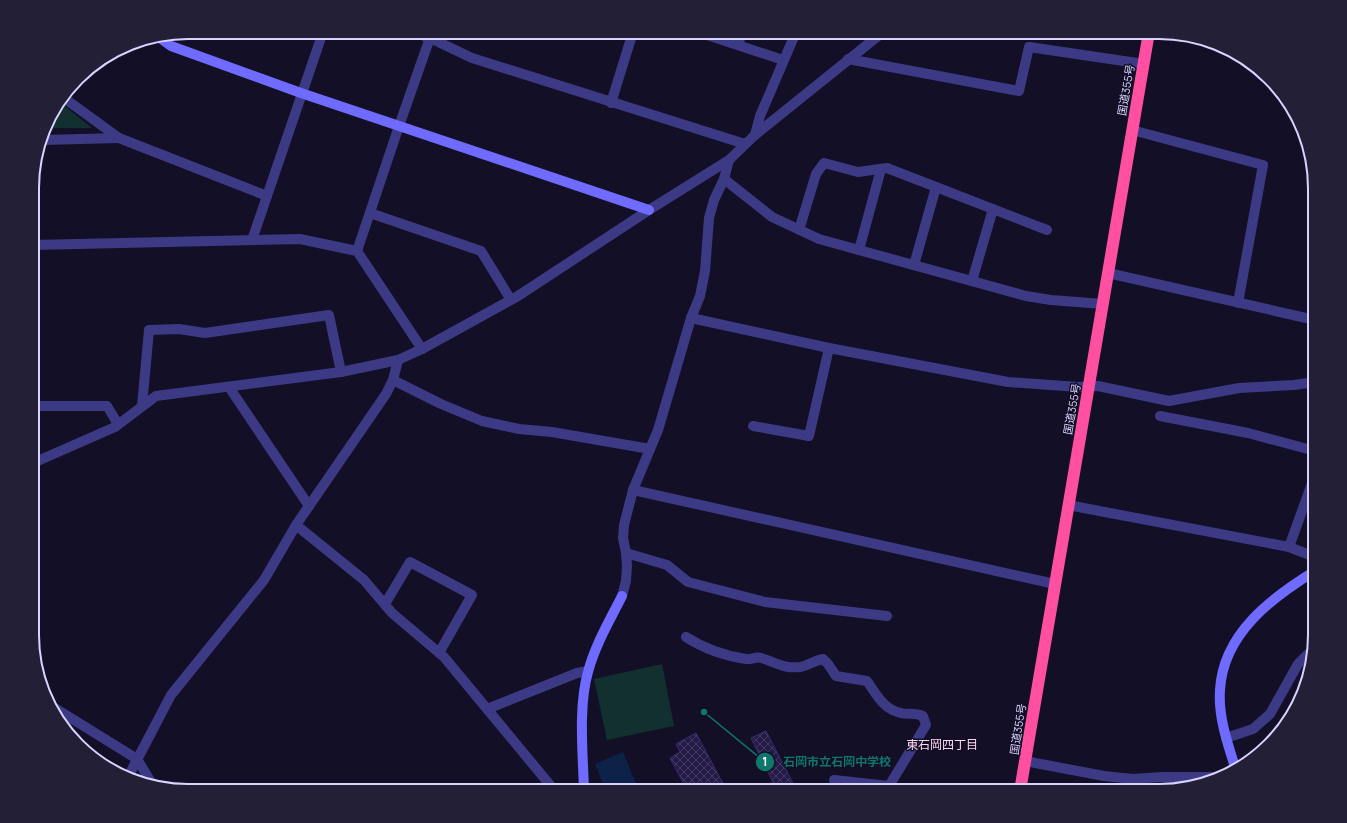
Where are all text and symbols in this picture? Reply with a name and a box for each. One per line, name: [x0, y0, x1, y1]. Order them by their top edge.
street label: 国道355号: [1114, 63, 1137, 117]
street label: 国道355号: [1060, 382, 1083, 436]
street label: 国道355号: [1006, 702, 1029, 756]
district label: 東石岡四丁目: [906, 736, 978, 753]
callout: 石岡市立石岡中学校: [755, 750, 899, 774]
text: 1: [762, 753, 768, 770]
text: 石岡市立石岡中学校: [783, 753, 891, 770]

